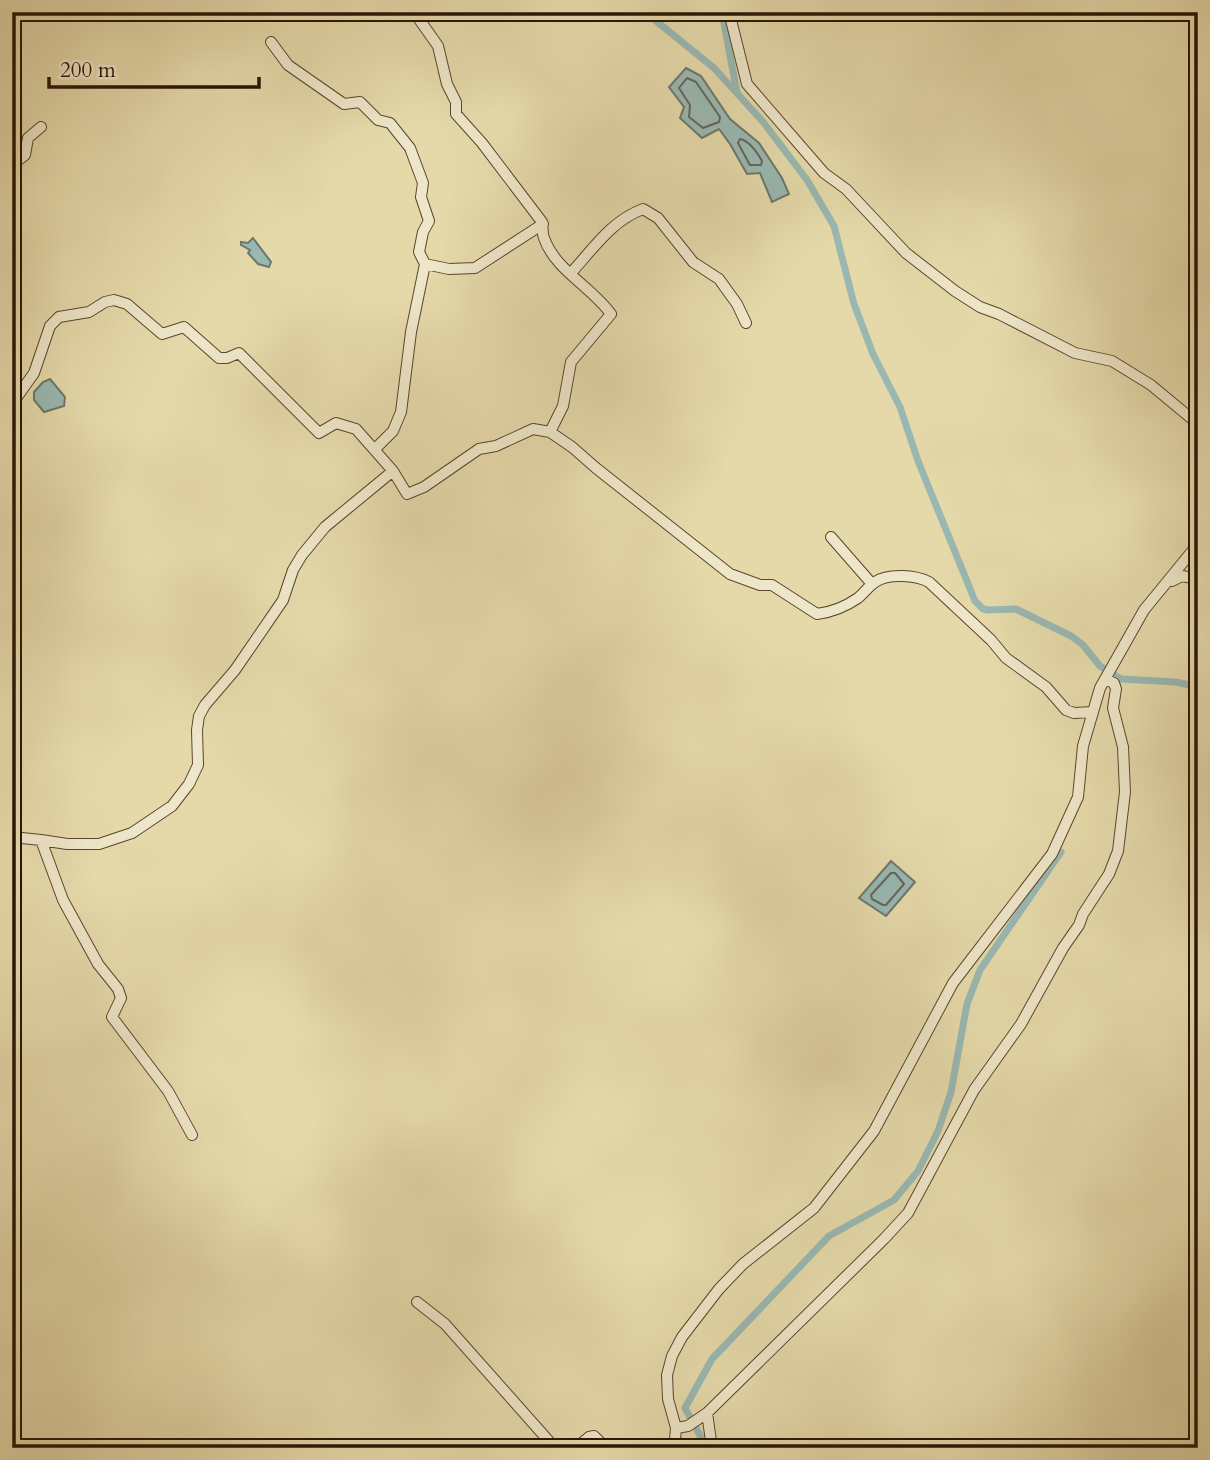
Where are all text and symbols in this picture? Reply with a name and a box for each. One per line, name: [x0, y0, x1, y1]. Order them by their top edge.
scale bar: [49, 46, 259, 90]
text: 200 m: [60, 56, 116, 85]

